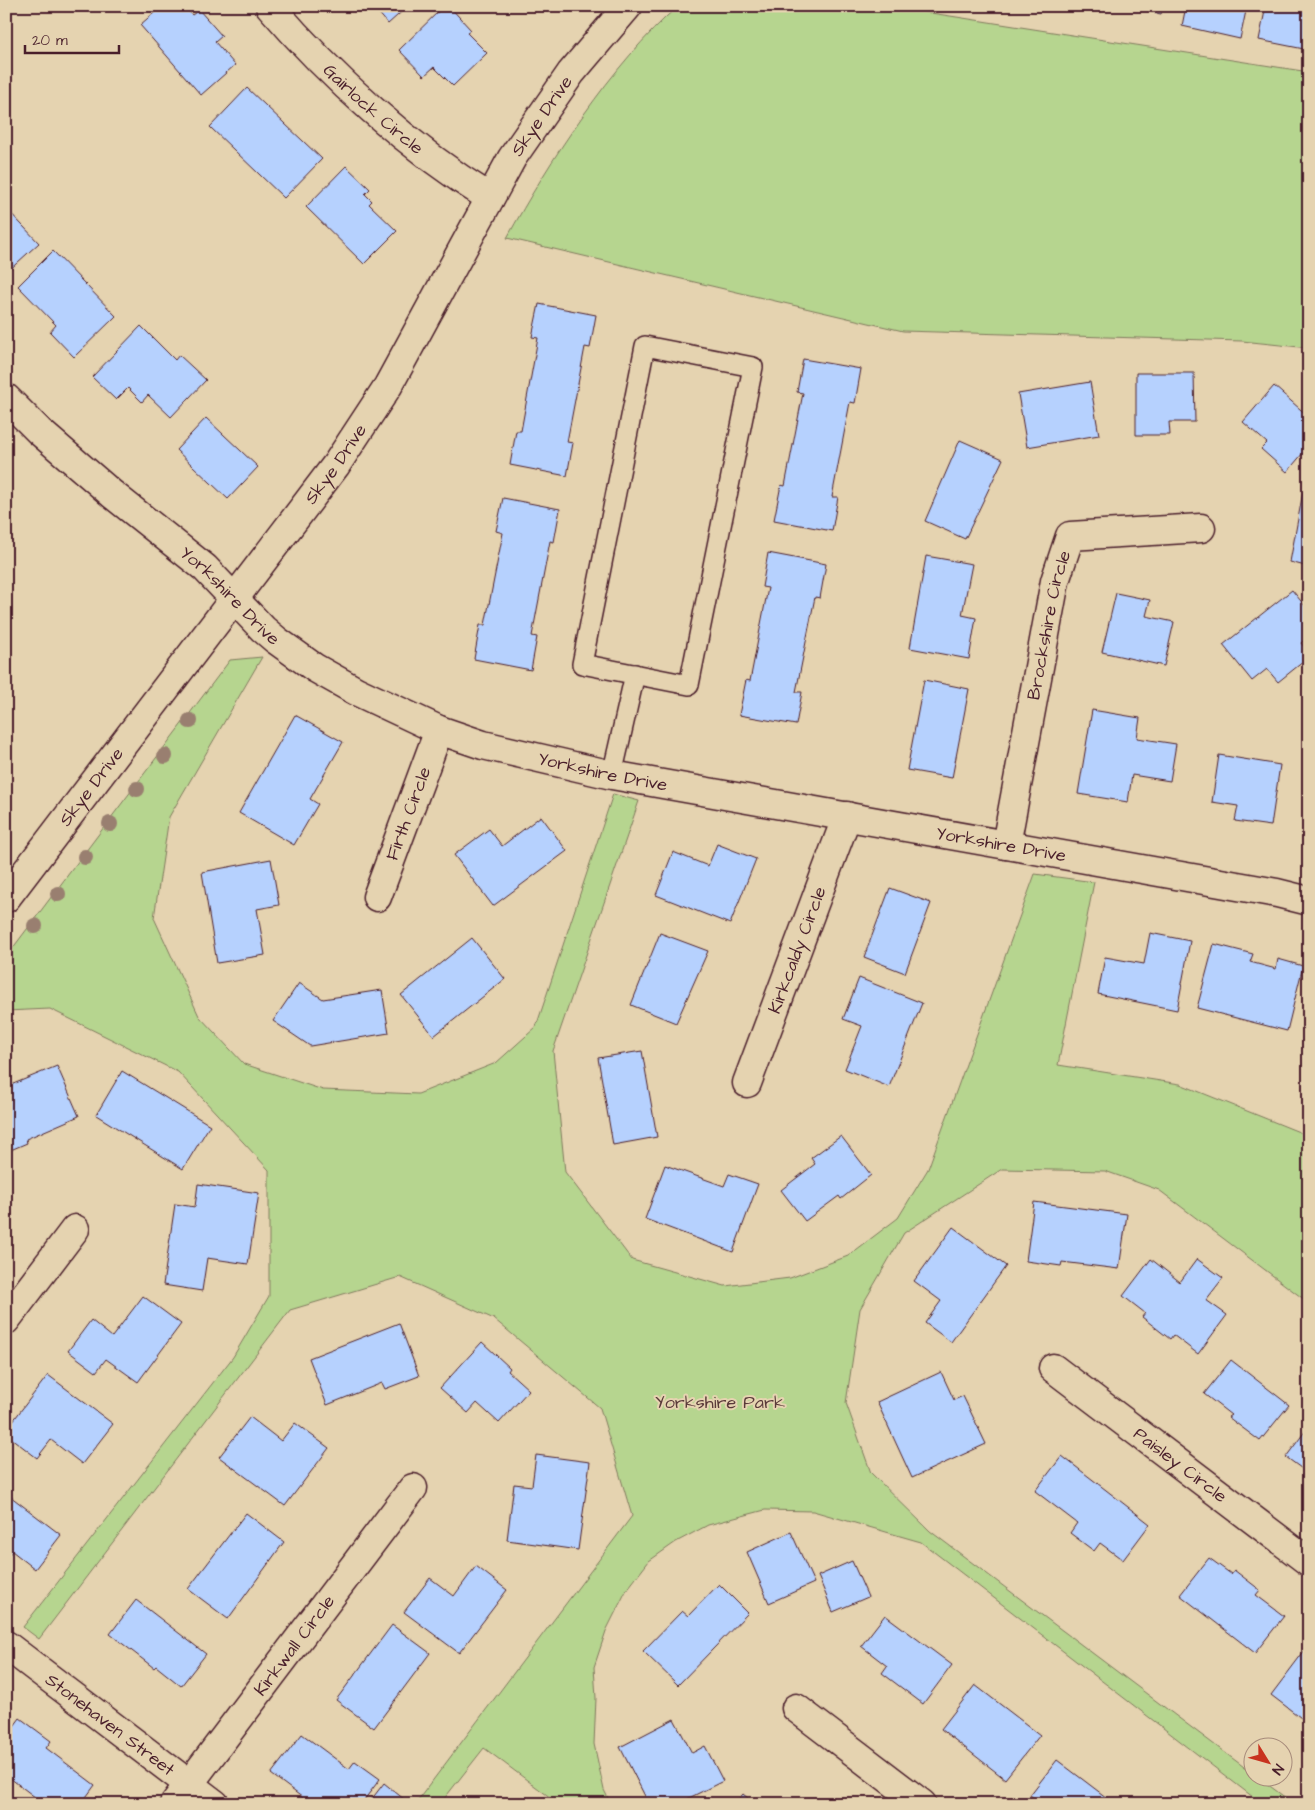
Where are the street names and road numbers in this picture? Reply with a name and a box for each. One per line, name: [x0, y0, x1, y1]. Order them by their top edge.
street label: Gairlock Circle: [317, 58, 429, 161]
street label: Skye Drive: [505, 70, 579, 161]
street label: Skye Drive: [299, 419, 373, 509]
street label: Yorkshire Drive: [174, 541, 285, 651]
street label: Brockshire Circle: [1021, 547, 1077, 702]
street label: Skye Drive: [53, 742, 130, 831]
street label: Yorkshire Drive: [535, 746, 670, 798]
street label: Firth Circle: [380, 763, 437, 864]
street label: Yorkshire Drive: [934, 821, 1068, 868]
street label: Kirkcaldy Circle: [762, 883, 833, 1017]
street label: Paisley Circle: [1128, 1421, 1232, 1509]
street label: Kirkwall Circle: [248, 1590, 341, 1701]
street label: Stonehaven Street: [40, 1667, 180, 1783]

